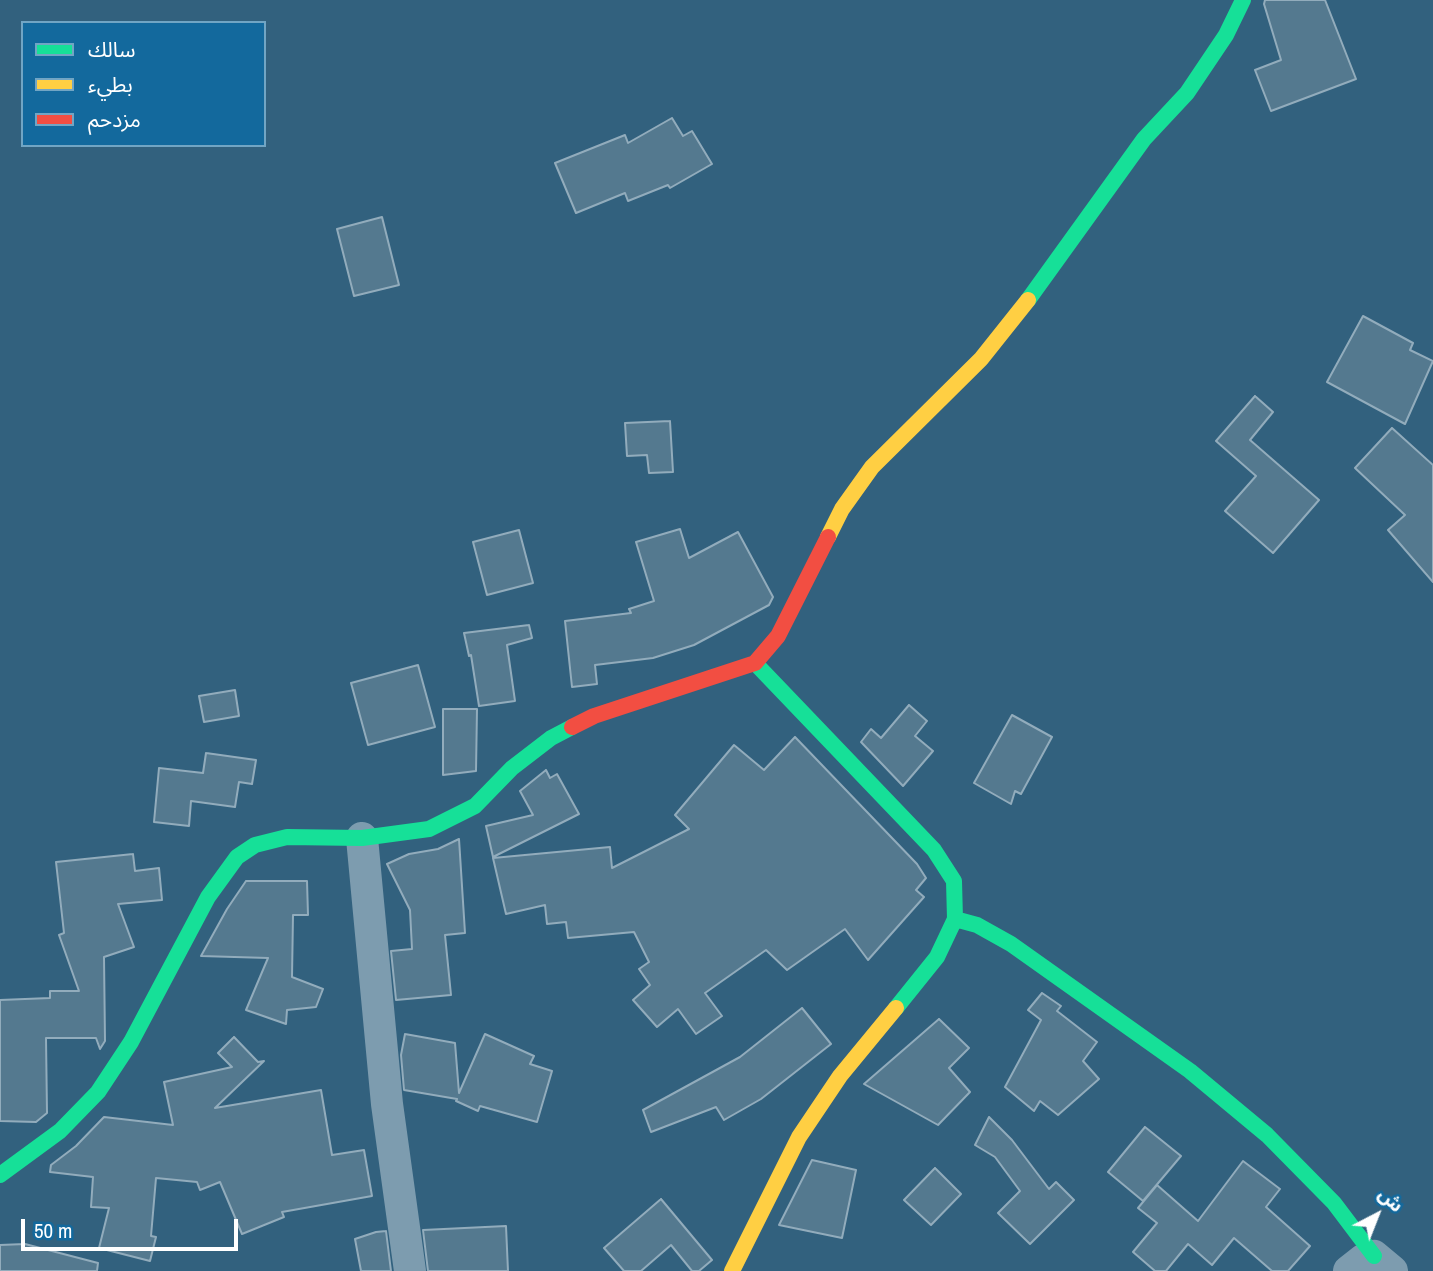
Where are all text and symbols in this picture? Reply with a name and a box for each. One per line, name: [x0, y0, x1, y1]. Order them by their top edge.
legend: [21, 21, 266, 147]
text: سالك: [88, 35, 135, 64]
text: بطيء: [88, 70, 133, 99]
text: مزدحم: [88, 105, 141, 134]
north arrow: [1342, 1180, 1412, 1250]
text: ش: [1373, 1181, 1409, 1218]
scale bar: [24, 1204, 242, 1248]
text: 50 m: [34, 1216, 72, 1245]

